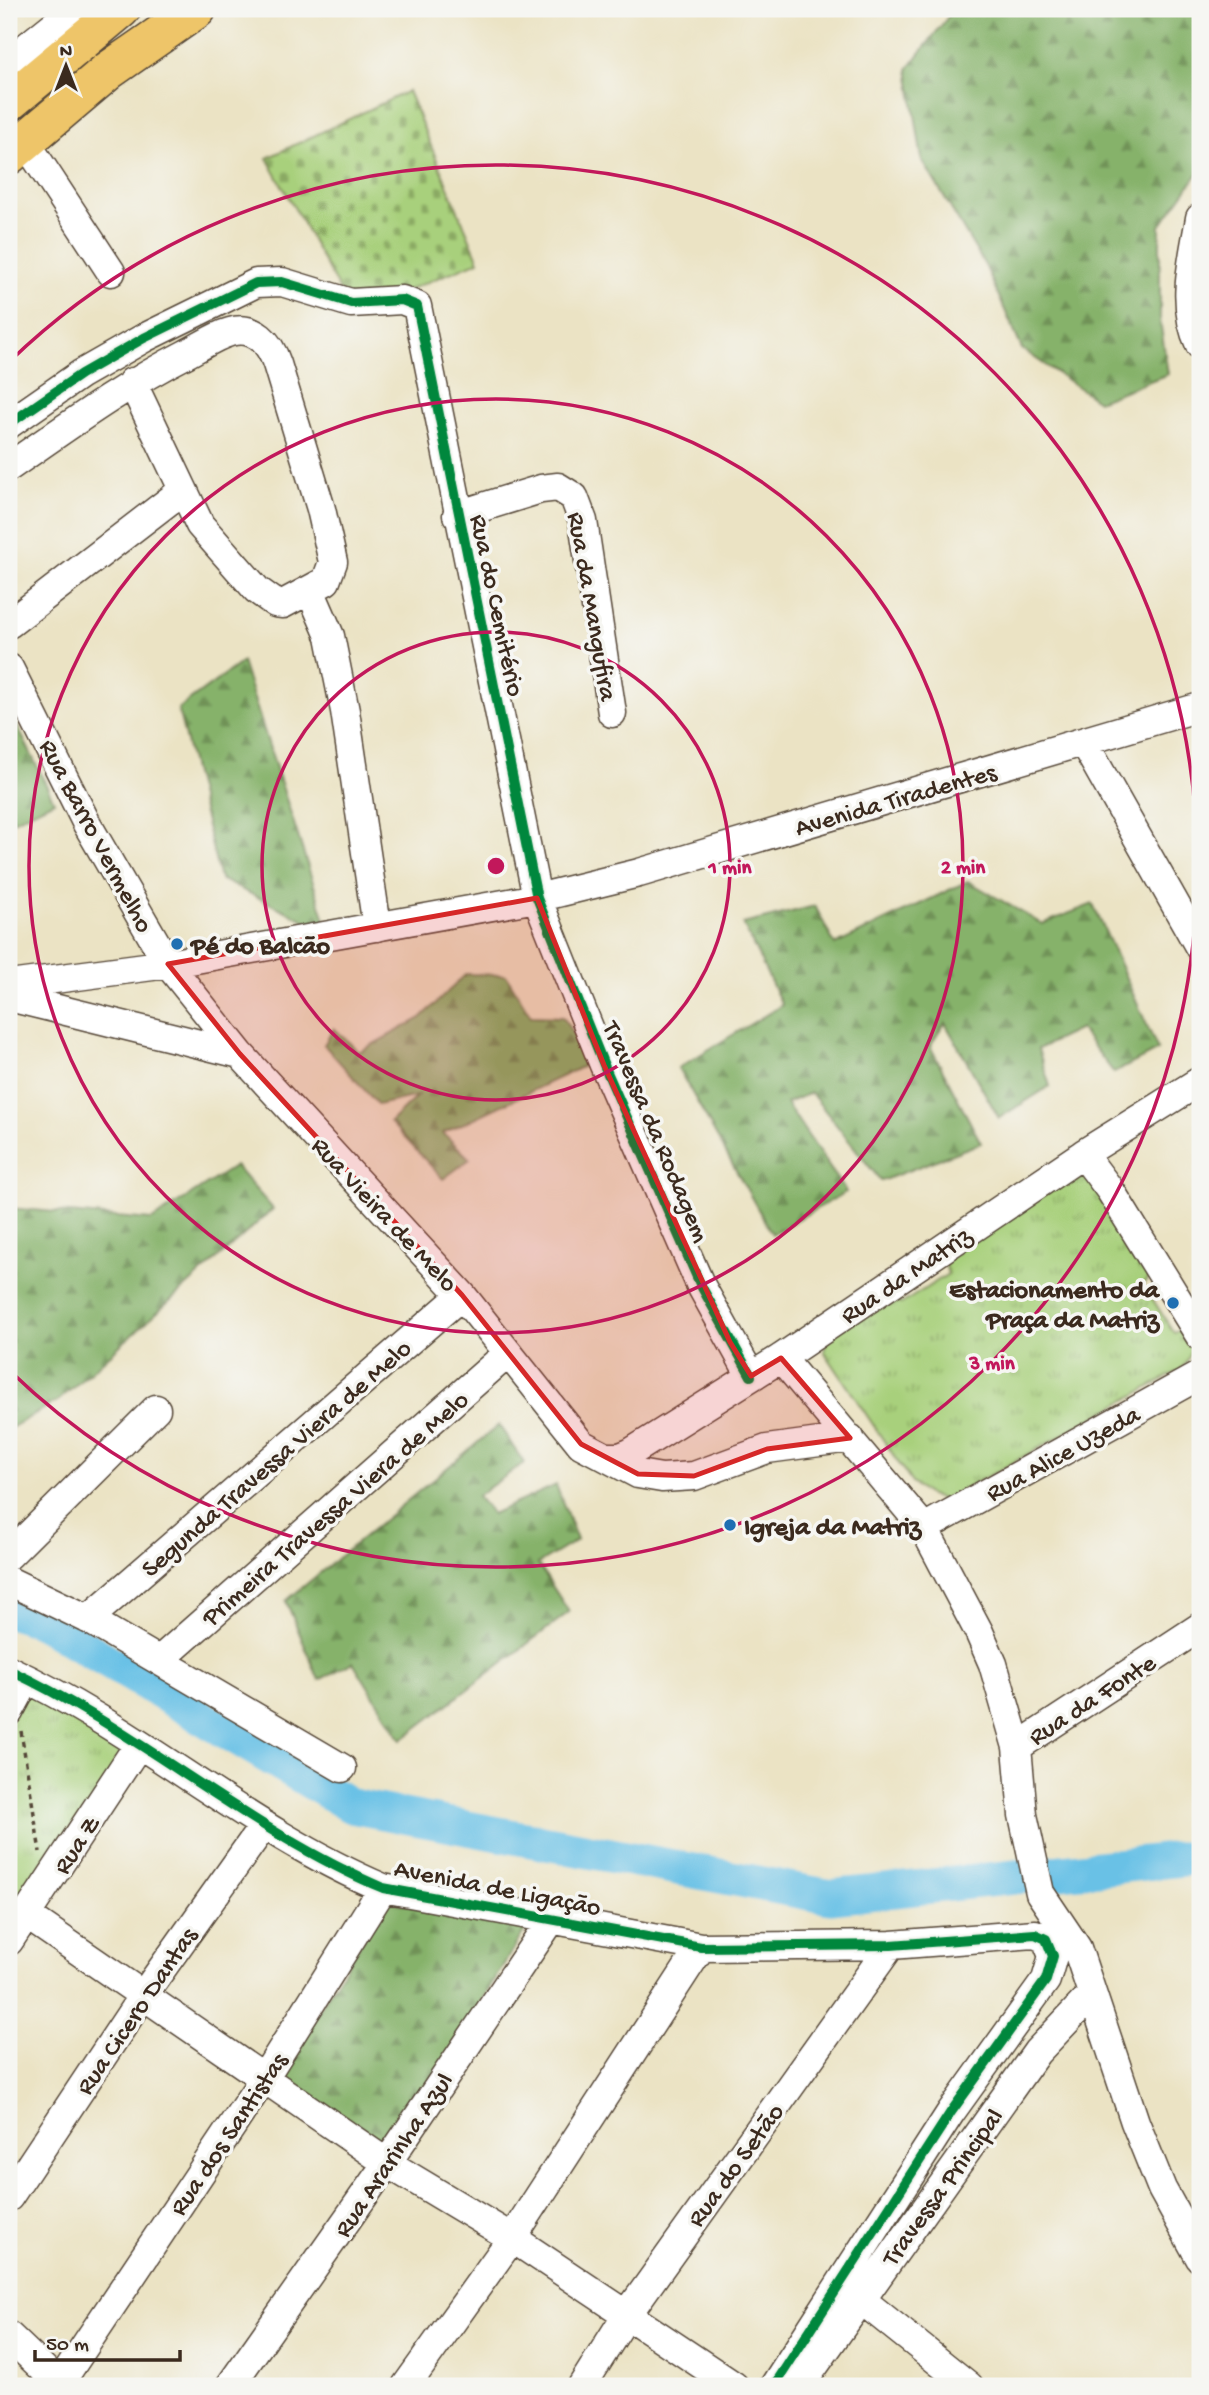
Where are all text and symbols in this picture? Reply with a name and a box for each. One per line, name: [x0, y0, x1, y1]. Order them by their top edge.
north arrow: [32, 32, 102, 102]
text: N: [60, 41, 72, 64]
street label: Rua da Mangufira: [558, 510, 622, 705]
street label: Rua do Cemitério: [460, 512, 529, 700]
street label: Rua Barro Vermelho: [30, 735, 158, 939]
street label: Avenida Tiradentes: [792, 758, 1002, 846]
centre of rings: [484, 854, 508, 878]
text: 1 min: [708, 857, 752, 882]
text: 2 min: [941, 857, 986, 882]
place label: Pé do Balcão: [189, 933, 331, 964]
marker: Pé do Balcão: [169, 936, 185, 952]
street label: Travessa da Rodagem: [592, 1016, 715, 1248]
street label: Rua Vieira de Melo: [303, 1132, 463, 1300]
street label: Rua da Matriz: [836, 1222, 980, 1333]
place label: Estacionamento da Praça da Matriz: [949, 1277, 1161, 1338]
marker: Estacionamento da Praça da Matriz: [1165, 1295, 1181, 1311]
street label: Segunda Travessa Viera de Melo: [137, 1335, 419, 1586]
text: 3 min: [968, 1353, 1016, 1378]
street label: Primeira Travessa Viera de Melo: [196, 1386, 477, 1635]
street label: Rua Alice Uzeda: [982, 1400, 1148, 1511]
place label: Igreja da Matriz: [744, 1514, 923, 1545]
marker: Igreja da Matriz: [722, 1517, 738, 1533]
street label: Rua da Fonte: [1024, 1649, 1163, 1754]
street label: Rua Z: [49, 1811, 110, 1881]
street label: Avenida de Ligação: [391, 1855, 603, 1926]
street label: Rua Cicero Dantas: [71, 1922, 207, 2102]
street label: Rua dos Santistas: [165, 2047, 298, 2223]
street label: Rua Ararinha Azul: [329, 2068, 462, 2245]
street label: Rua do Setão: [682, 2099, 793, 2235]
street label: Travessa Principal: [876, 2104, 1012, 2275]
scale bar: [35, 2318, 180, 2362]
text: 50 m: [46, 2334, 89, 2359]

